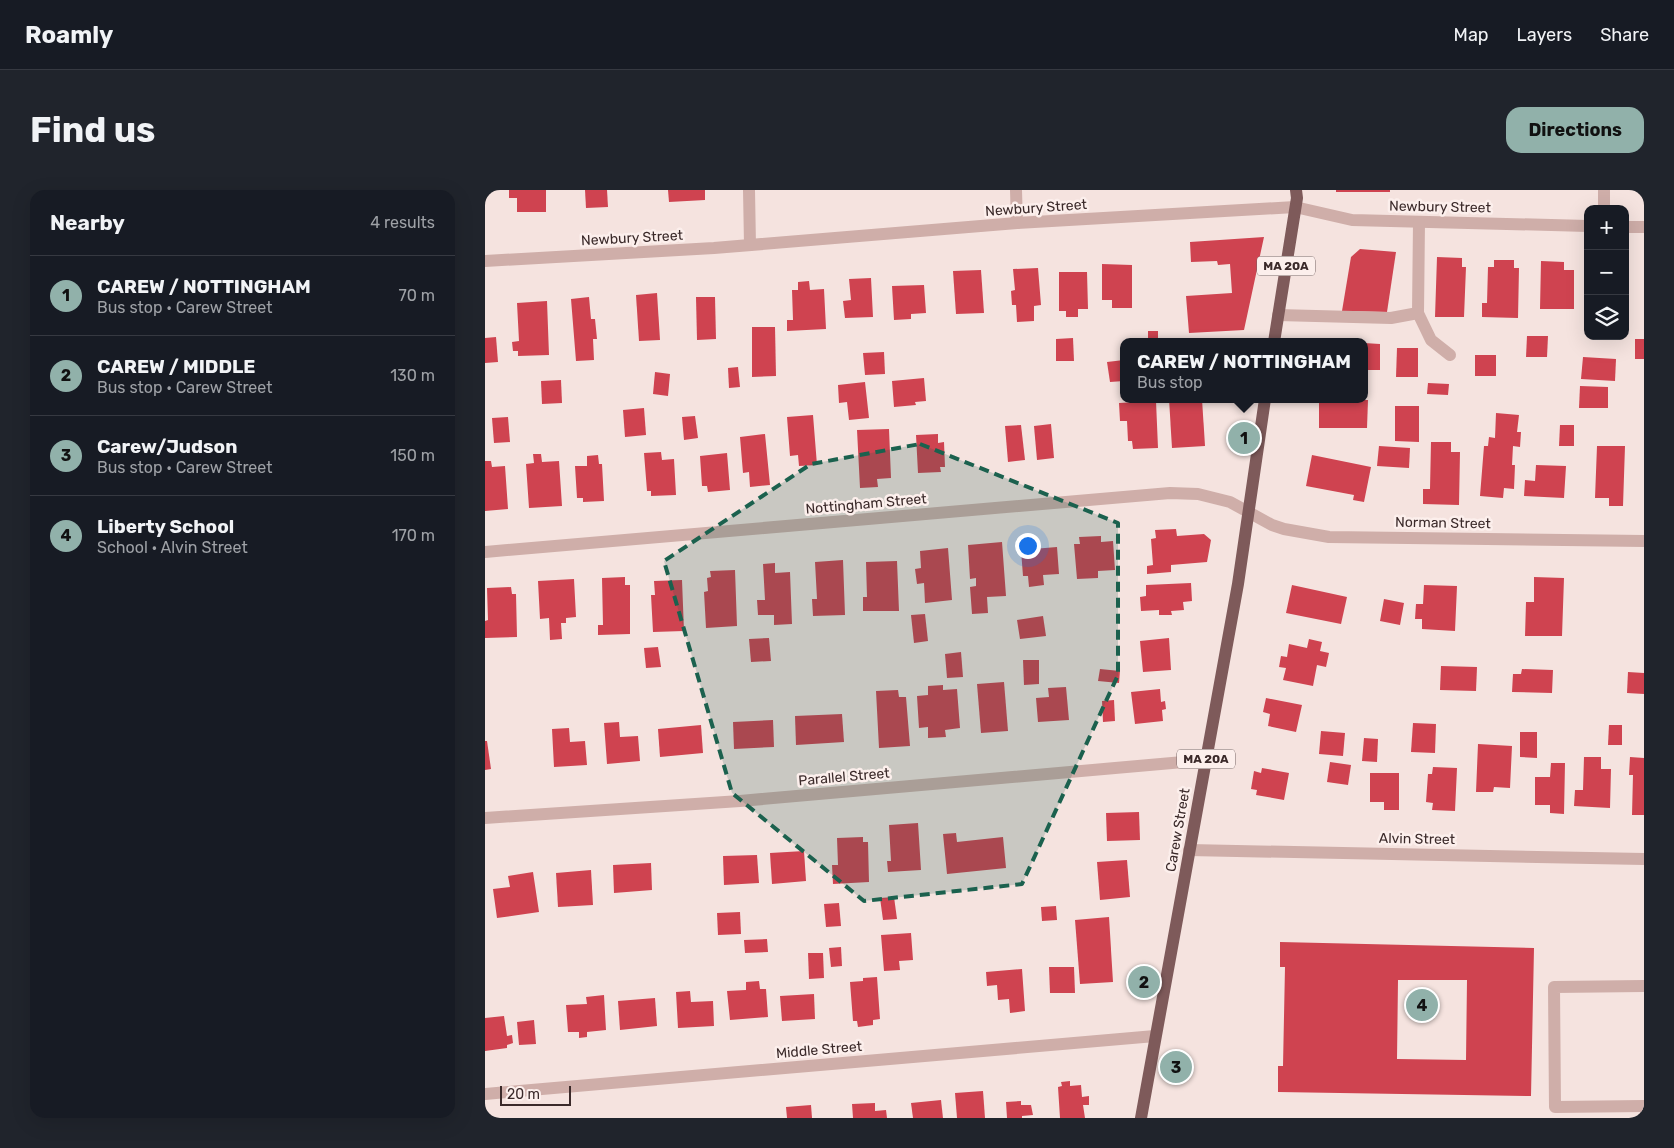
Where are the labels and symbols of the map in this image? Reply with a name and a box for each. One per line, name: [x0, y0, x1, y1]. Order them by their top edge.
street label: Newbury Street: [985, 196, 1088, 220]
street label: Newbury Street: [1389, 198, 1492, 216]
street label: Newbury Street: [581, 227, 684, 249]
road number: MA 20A: [1257, 256, 1315, 275]
pin: 1: [1228, 419, 1260, 457]
street label: Nottingham Street: [805, 490, 928, 518]
street label: Norman Street: [1395, 514, 1491, 532]
your location: [1015, 533, 1041, 559]
road number: MA 20A: [1177, 750, 1235, 768]
street label: Parallel Street: [798, 765, 891, 789]
street label: Carew Street: [1162, 786, 1194, 873]
street label: Alvin Street: [1379, 830, 1456, 848]
pin: 2: [1128, 963, 1160, 1001]
pin: 4: [1406, 986, 1438, 1024]
street label: Middle Street: [775, 1038, 863, 1062]
pin: 3: [1160, 1048, 1192, 1086]
scale bar: [500, 1083, 571, 1106]

